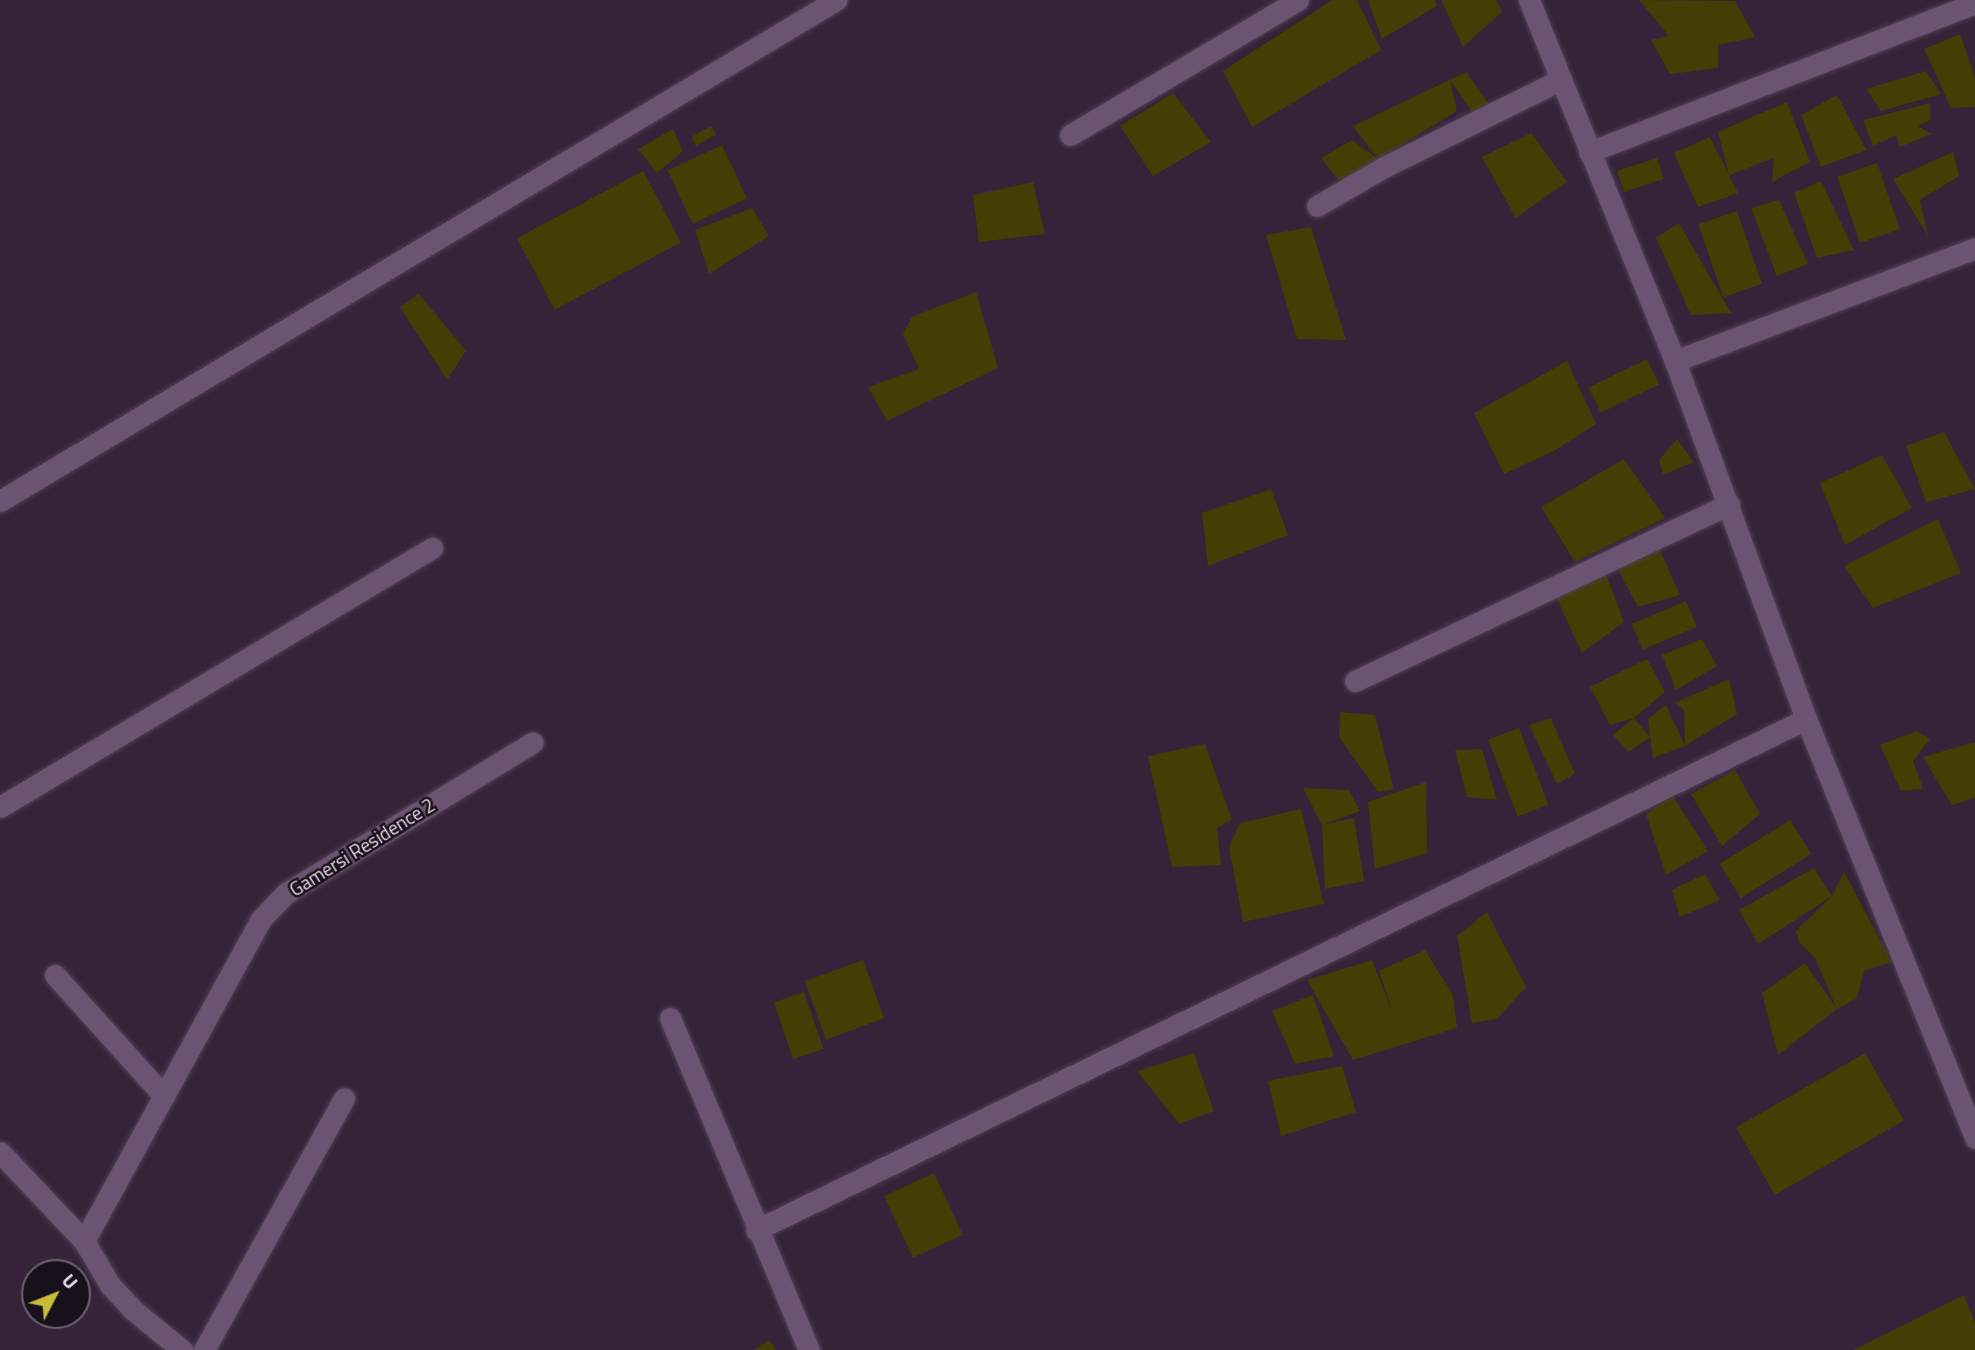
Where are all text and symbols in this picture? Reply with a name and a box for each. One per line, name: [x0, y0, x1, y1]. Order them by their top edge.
street label: Gamersi Residence 2: [285, 793, 439, 901]
north arrow: [21, 1259, 91, 1329]
text: U: [56, 1267, 85, 1295]

